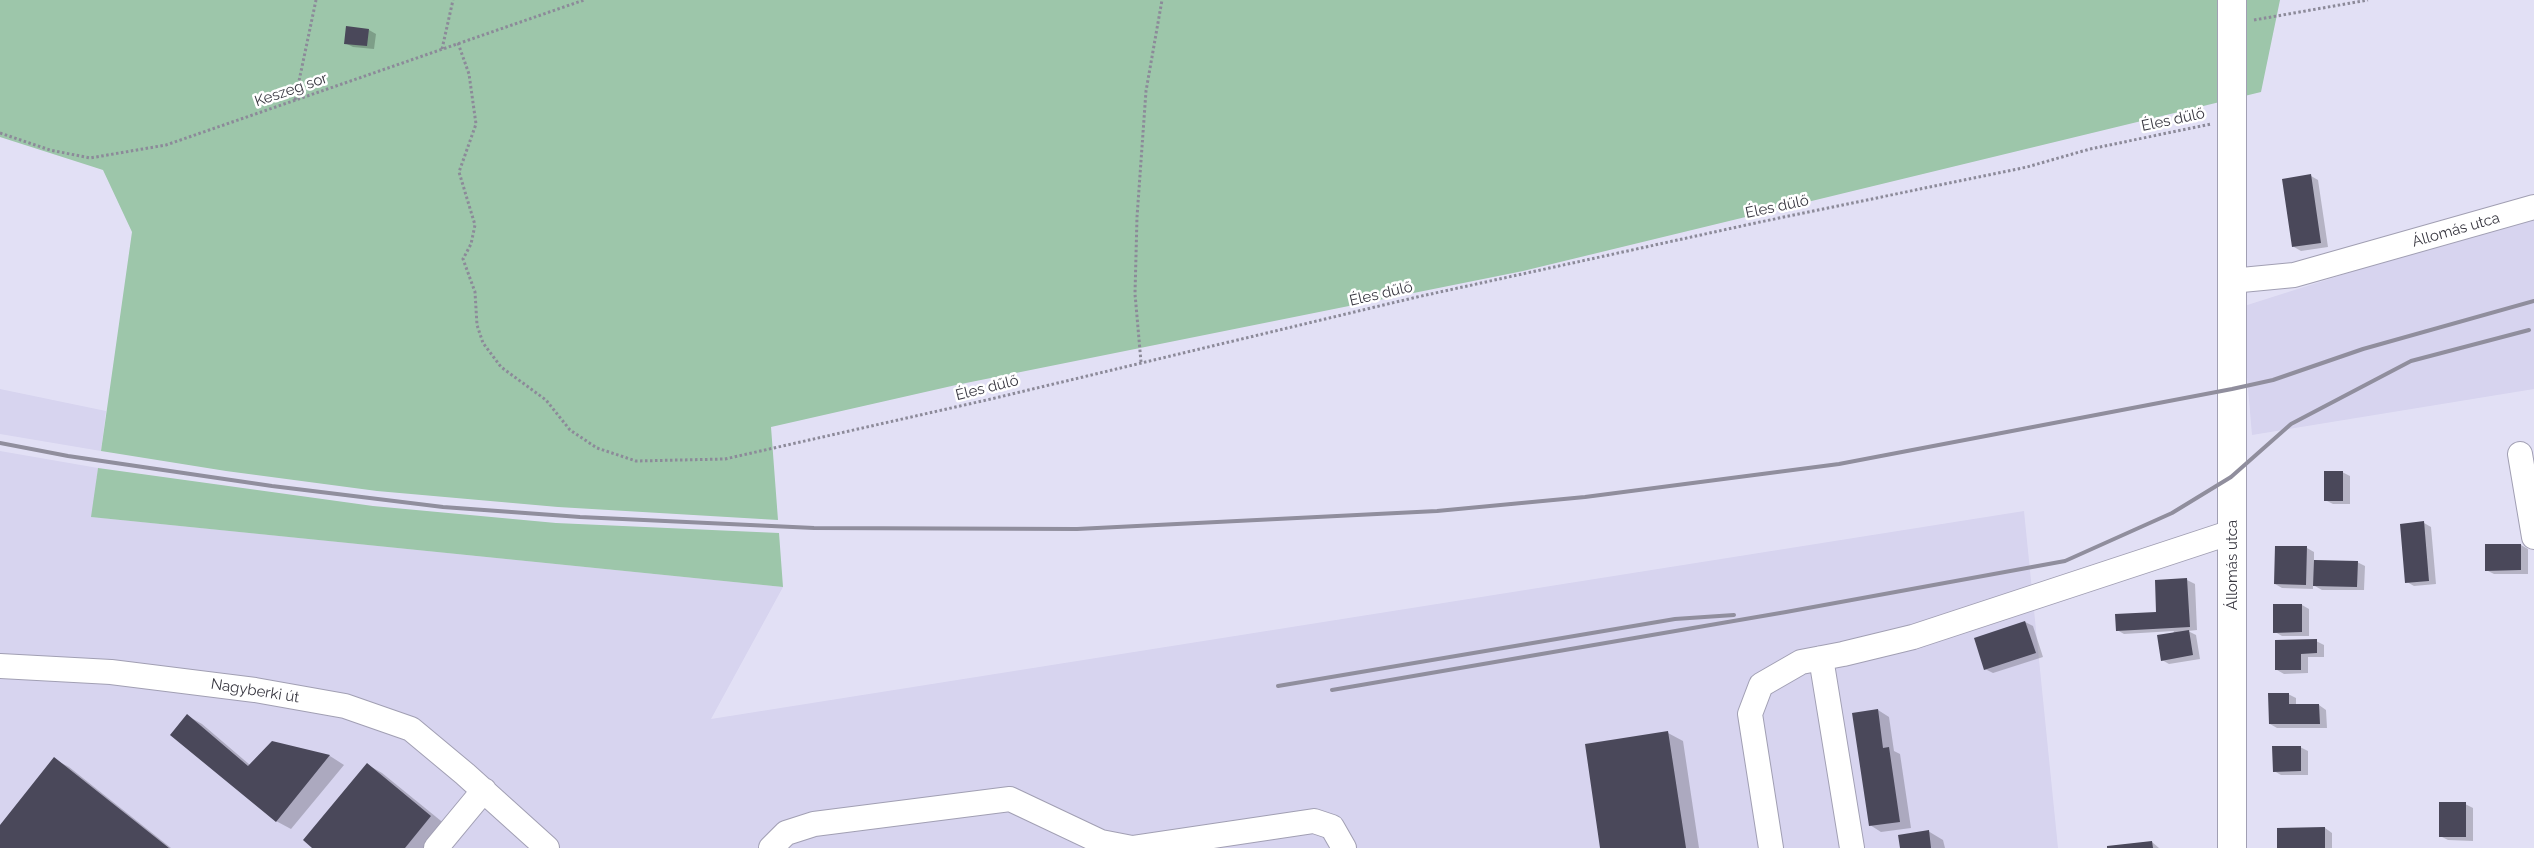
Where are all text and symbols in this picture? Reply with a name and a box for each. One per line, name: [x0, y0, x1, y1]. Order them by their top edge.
street label: Keszeg sor: [252, 69, 330, 111]
street label: Éles dűlő: [2140, 105, 2206, 135]
street label: Éles dűlő: [1744, 192, 1810, 222]
street label: Állomás utca: [2410, 209, 2502, 251]
street label: Éles dűlő: [1348, 278, 1414, 310]
street label: Éles dűlő: [954, 371, 1020, 405]
street label: Állomás utca: [2223, 520, 2241, 610]
street label: Nagyberki út: [209, 675, 301, 707]

